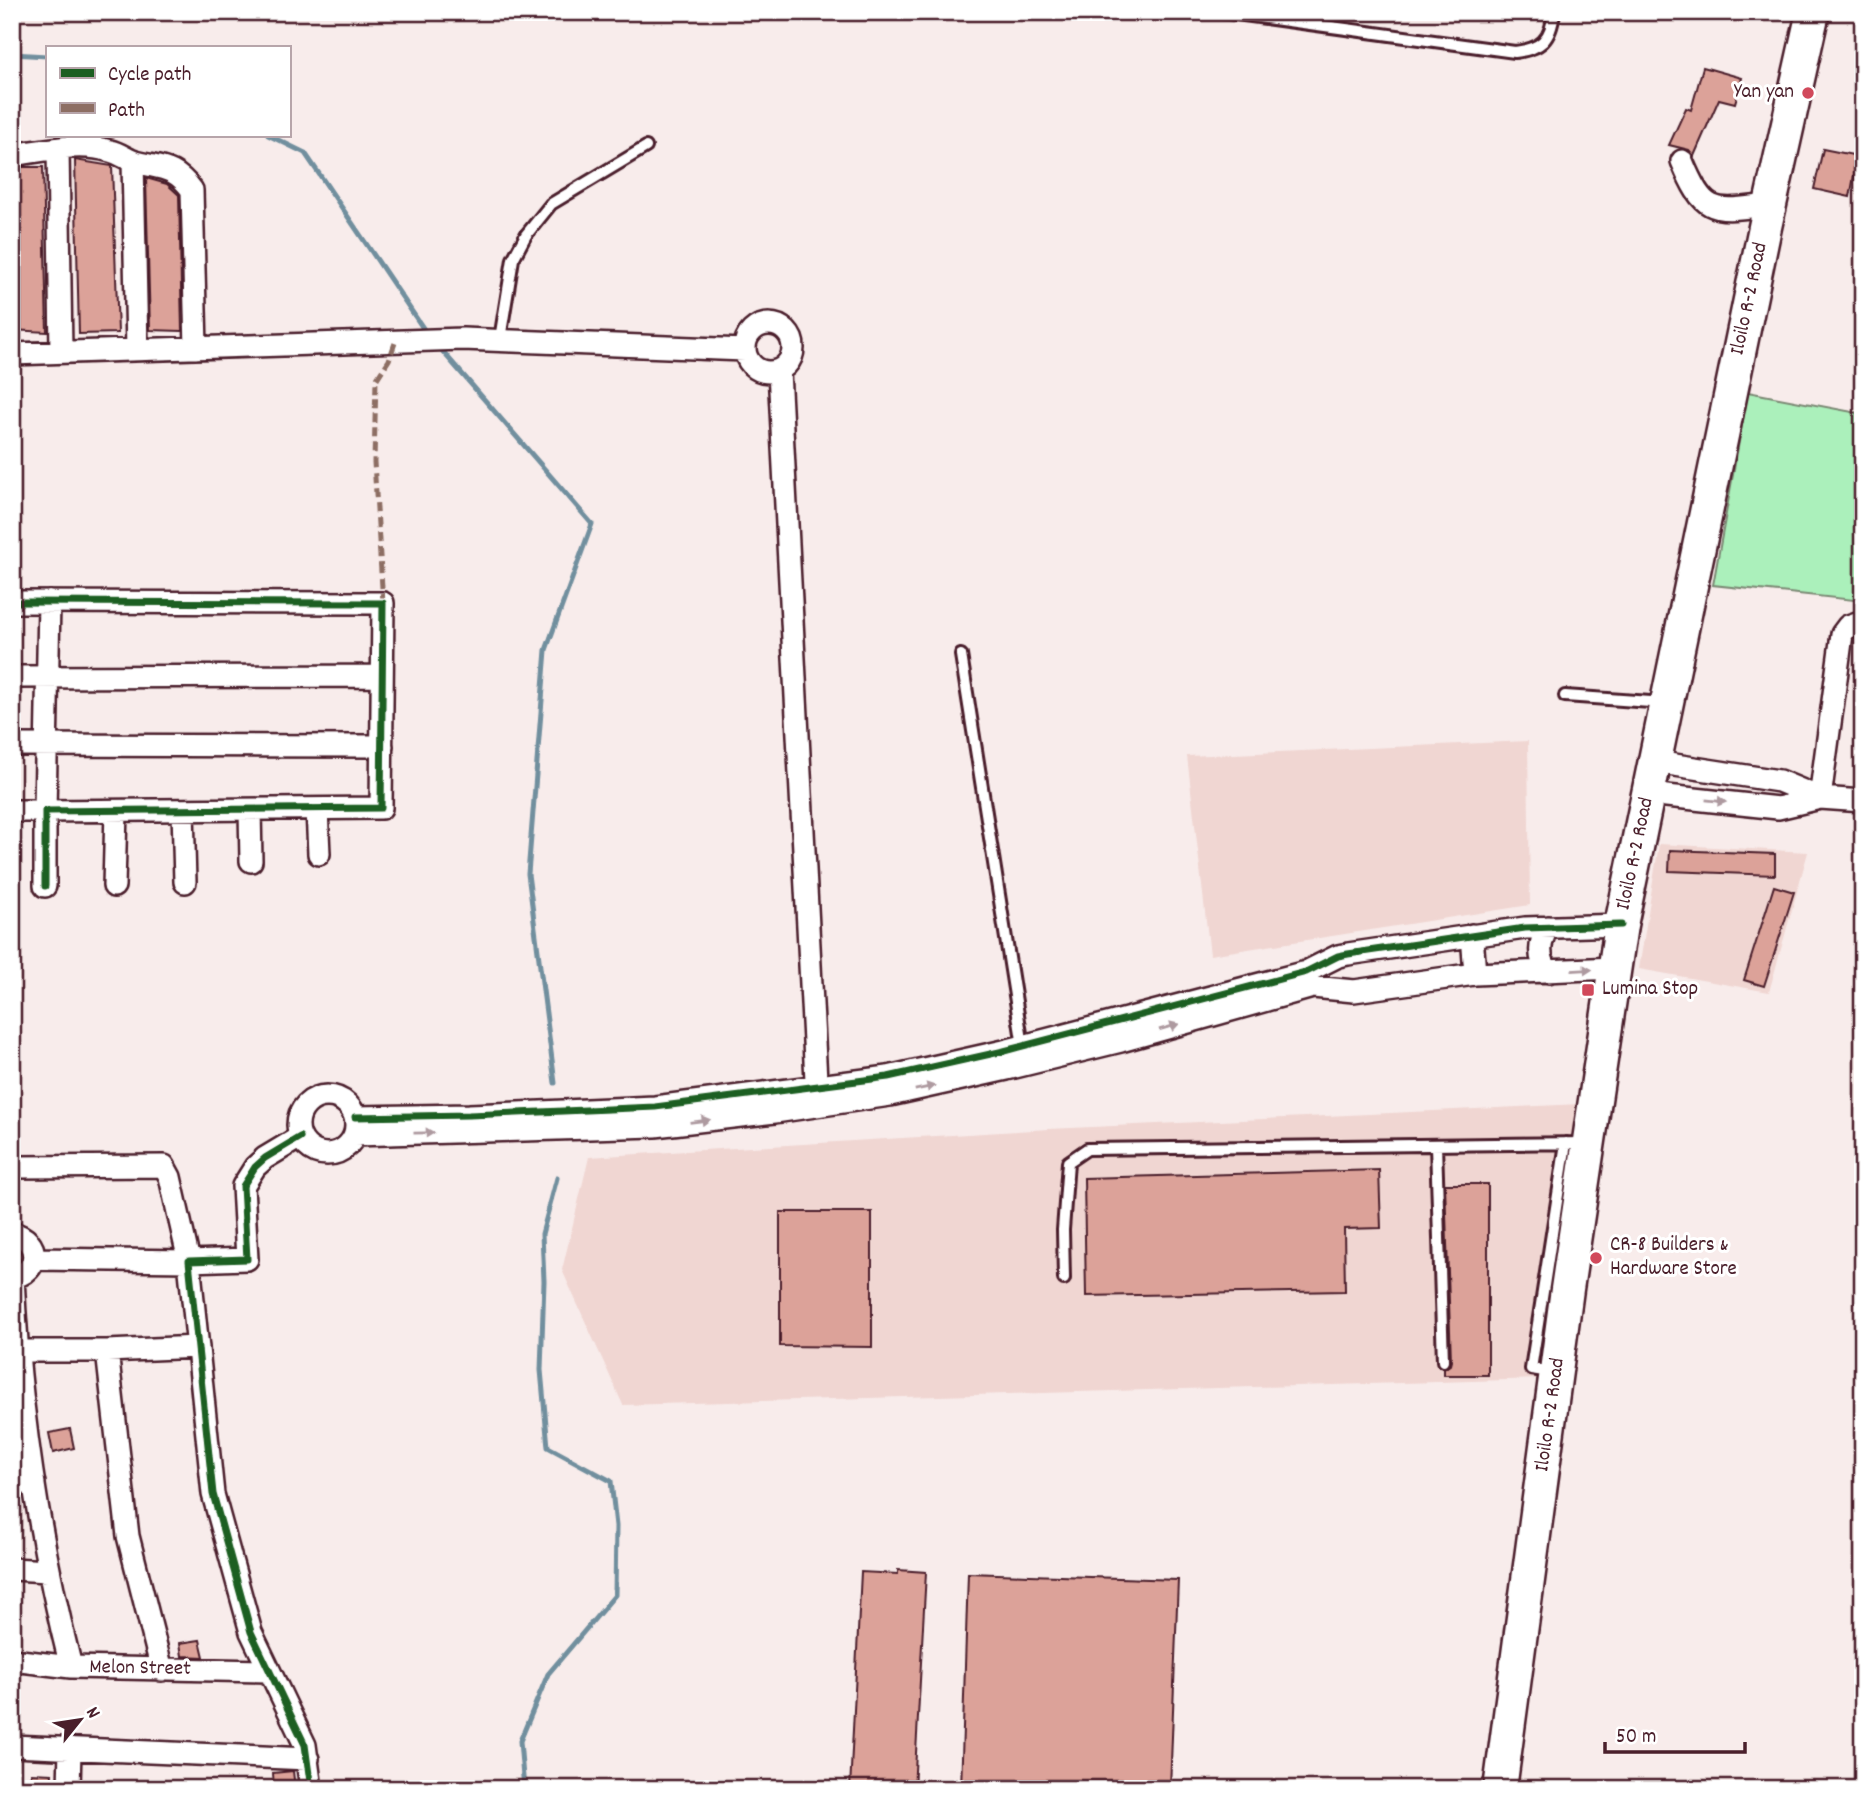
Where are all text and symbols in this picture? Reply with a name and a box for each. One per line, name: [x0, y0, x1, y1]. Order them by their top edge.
legend: [46, 46, 290, 136]
text: Cycle path: [108, 61, 191, 91]
place label: Yan yan: [1734, 78, 1794, 108]
marker: Yan yan: [1800, 85, 1816, 101]
text: Path: [108, 97, 145, 127]
street label: Iloilo R-2 Road: [1723, 240, 1777, 358]
street label: Iloilo R-2 Road: [1609, 795, 1663, 913]
one-way arrow: [1705, 796, 1727, 807]
one-way arrow: [1571, 964, 1593, 975]
place label: Lumina Stop: [1602, 975, 1698, 1005]
marker: Lumina Stop: [1580, 982, 1596, 998]
one-way arrow: [1158, 1021, 1180, 1032]
one-way arrow: [914, 1082, 936, 1093]
one-way arrow: [689, 1115, 711, 1126]
one-way arrow: [413, 1127, 435, 1139]
place label: CR-8 Builders & Hardware Store: [1610, 1231, 1737, 1285]
marker: CR-8 Builders & Hardware Store: [1588, 1250, 1604, 1266]
street label: Iloilo R-2 Road: [1528, 1356, 1574, 1474]
street label: Melon Street: [89, 1653, 191, 1685]
north arrow: [46, 1686, 116, 1756]
text: N: [78, 1702, 106, 1724]
scale bar: [1605, 1710, 1745, 1754]
text: 50 m: [1616, 1723, 1656, 1753]

